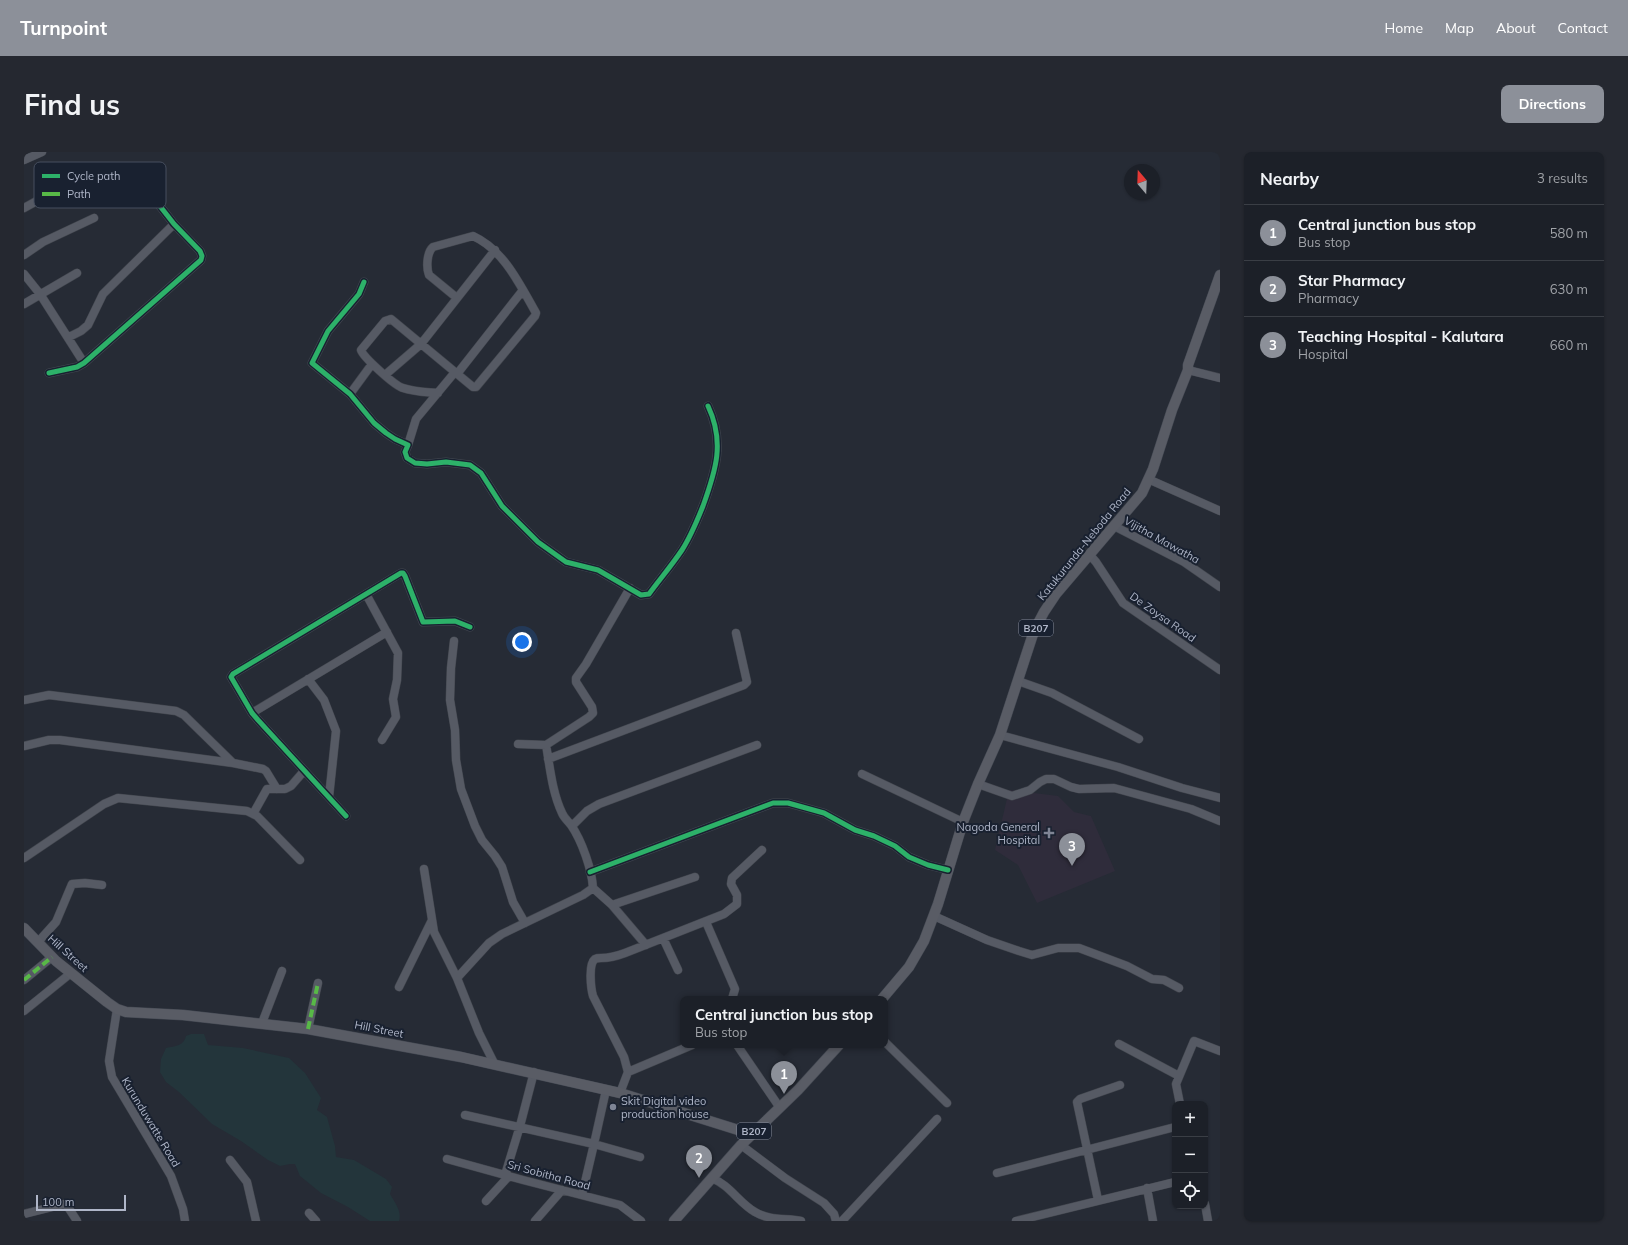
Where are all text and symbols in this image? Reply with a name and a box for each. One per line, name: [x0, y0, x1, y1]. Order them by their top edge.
text: Turnpoint: [20, 16, 107, 40]
text: Home: [1384, 19, 1423, 37]
text: Map: [1445, 19, 1474, 37]
text: About: [1496, 19, 1536, 37]
text: Contact: [1558, 19, 1608, 37]
button: Directions: [1501, 85, 1604, 123]
text: Find us: [24, 87, 120, 122]
legend: [34, 162, 166, 208]
north arrow: [1124, 164, 1160, 200]
text: Nearby: [1260, 168, 1319, 189]
text: Cycle path: [67, 169, 120, 183]
text: 3 results: [1537, 170, 1588, 186]
text: Path: [67, 187, 91, 201]
text: Central junction bus stop: [1298, 215, 1476, 234]
text: 1: [1269, 225, 1277, 241]
text: 580 m: [1550, 225, 1588, 241]
text: Bus stop: [1298, 234, 1350, 250]
text: Star Pharmacy: [1298, 271, 1405, 290]
text: 2: [1269, 281, 1277, 297]
text: 630 m: [1550, 281, 1588, 297]
text: Pharmacy: [1298, 290, 1359, 306]
text: Teaching Hospital - Kalutara: [1298, 327, 1504, 346]
text: 3: [1269, 337, 1277, 353]
text: 660 m: [1550, 337, 1588, 353]
text: Hospital: [1298, 346, 1348, 362]
street label: Katukurunda-Neboda Road: [1034, 485, 1134, 603]
street label: Vijitha Mawatha: [1122, 513, 1202, 567]
street label: De Zoysa Road: [1127, 589, 1199, 645]
road number: B207: [1019, 620, 1053, 636]
your location: [512, 632, 532, 652]
place label: Nagoda General Hospital: [957, 820, 1040, 847]
marker: Nagoda General Hospital: [1043, 827, 1055, 839]
pin: 3: [1059, 833, 1085, 866]
street label: Hill Street: [45, 931, 91, 975]
popup: [680, 996, 888, 1048]
text: Central junction bus stop: [695, 1005, 873, 1024]
street label: Hill Street: [353, 1017, 405, 1041]
text: Bus stop: [695, 1024, 747, 1040]
pin: 1: [771, 1061, 797, 1094]
street label: Kurunduwatte Road: [119, 1075, 183, 1169]
place label: Skit Digital video production house: [621, 1094, 709, 1121]
map controls: [1172, 1101, 1208, 1209]
button: +: [1172, 1101, 1208, 1137]
marker: Skit Digital video production house: [608, 1102, 618, 1112]
road number: B207: [737, 1123, 771, 1139]
button: −: [1172, 1137, 1208, 1173]
pin: 2: [686, 1145, 712, 1178]
street label: Sri Sobitha Road: [506, 1157, 592, 1193]
button: locate: [1172, 1173, 1208, 1209]
scale bar: [36, 1193, 126, 1212]
text: 100 m: [42, 1195, 74, 1209]

